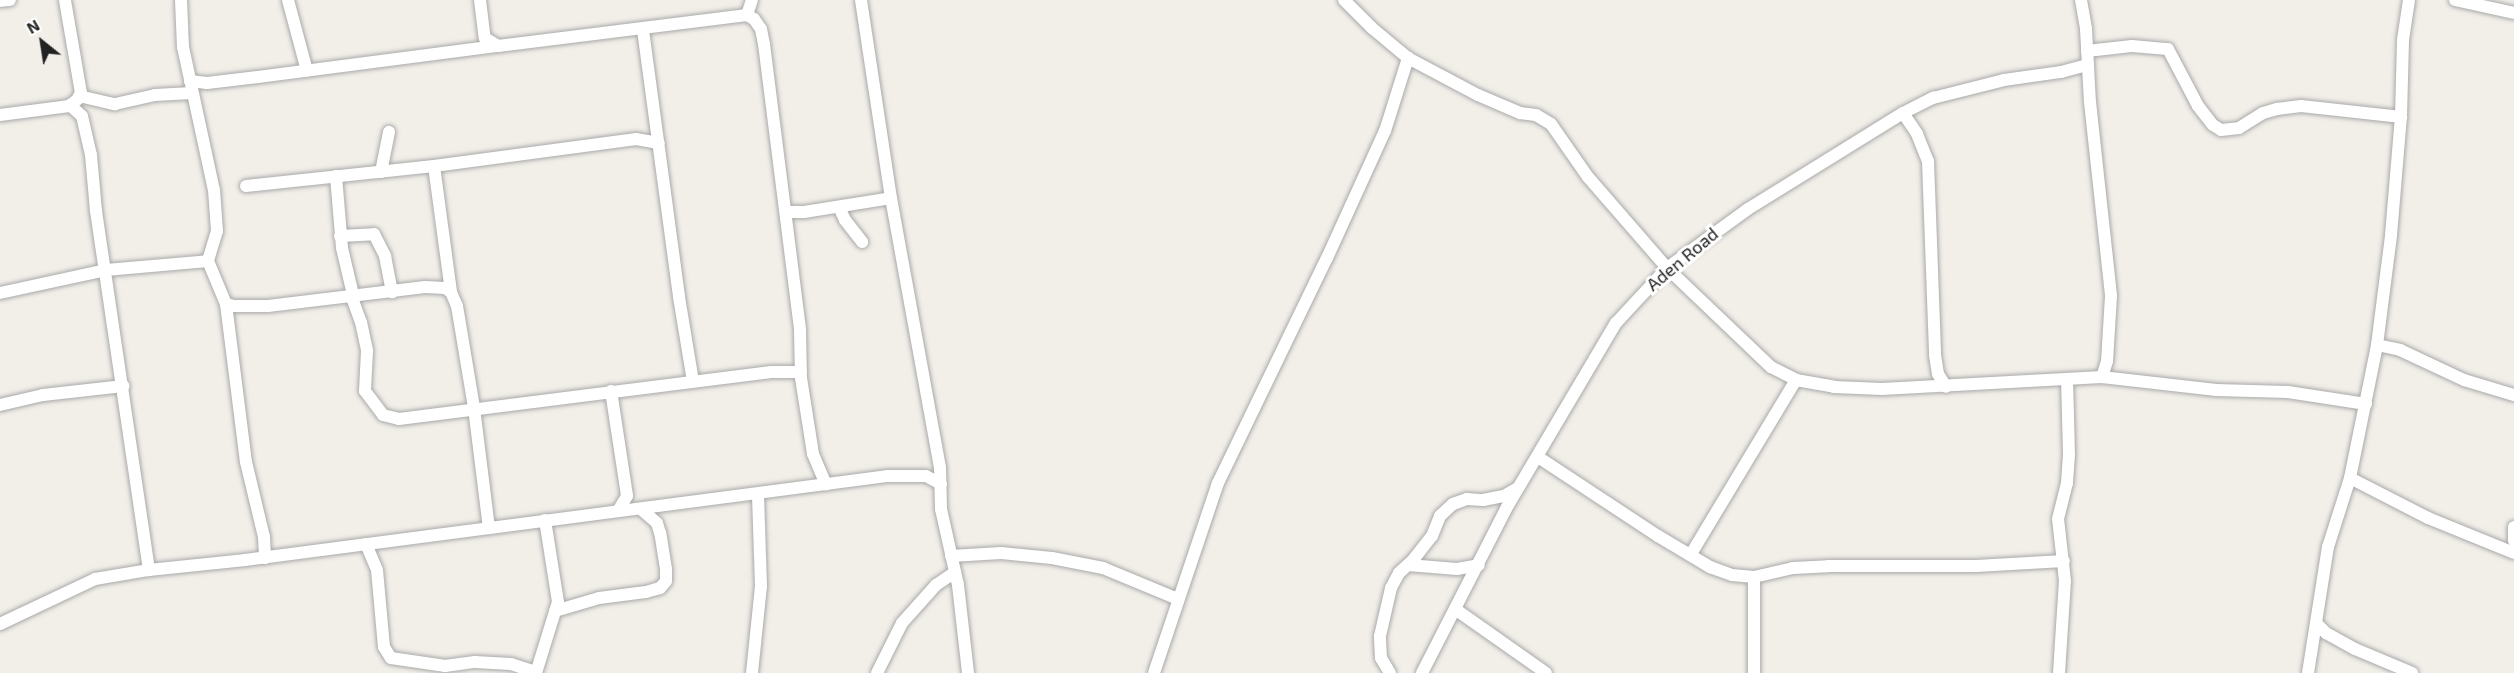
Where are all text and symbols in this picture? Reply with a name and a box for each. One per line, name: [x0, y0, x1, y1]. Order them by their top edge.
north arrow: [12, 12, 72, 72]
text: N: [23, 15, 43, 37]
street label: Aden Road: [1642, 223, 1722, 295]

